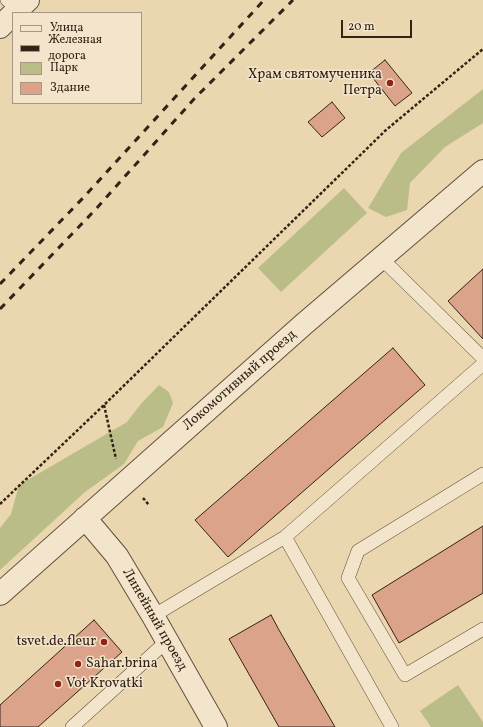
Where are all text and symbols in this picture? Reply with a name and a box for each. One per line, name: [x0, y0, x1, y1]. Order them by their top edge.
legend: [12, 12, 142, 104]
scale bar: [343, 12, 414, 38]
text: 20 m: [348, 19, 375, 35]
text: Улица: [50, 20, 83, 36]
text: Железная дорога: [48, 32, 102, 64]
text: Парк: [50, 60, 78, 76]
place label: Храм святомученика Петра: [248, 67, 382, 100]
marker: Храм святомученика Петра: [385, 78, 395, 88]
text: Здание: [50, 80, 90, 96]
street label: Локомотивный проезд: [180, 327, 300, 435]
street label: Линейный проезд: [118, 566, 190, 674]
place label: tsvet.de.fleur: [16, 634, 96, 650]
marker: tsvet.de.fleur: [99, 637, 109, 647]
place label: Sahar.brina: [86, 656, 158, 672]
marker: Sahar.brina: [73, 659, 83, 669]
place label: Vot Krovatki: [66, 676, 143, 692]
marker: Vot Krovatki: [53, 679, 63, 689]

